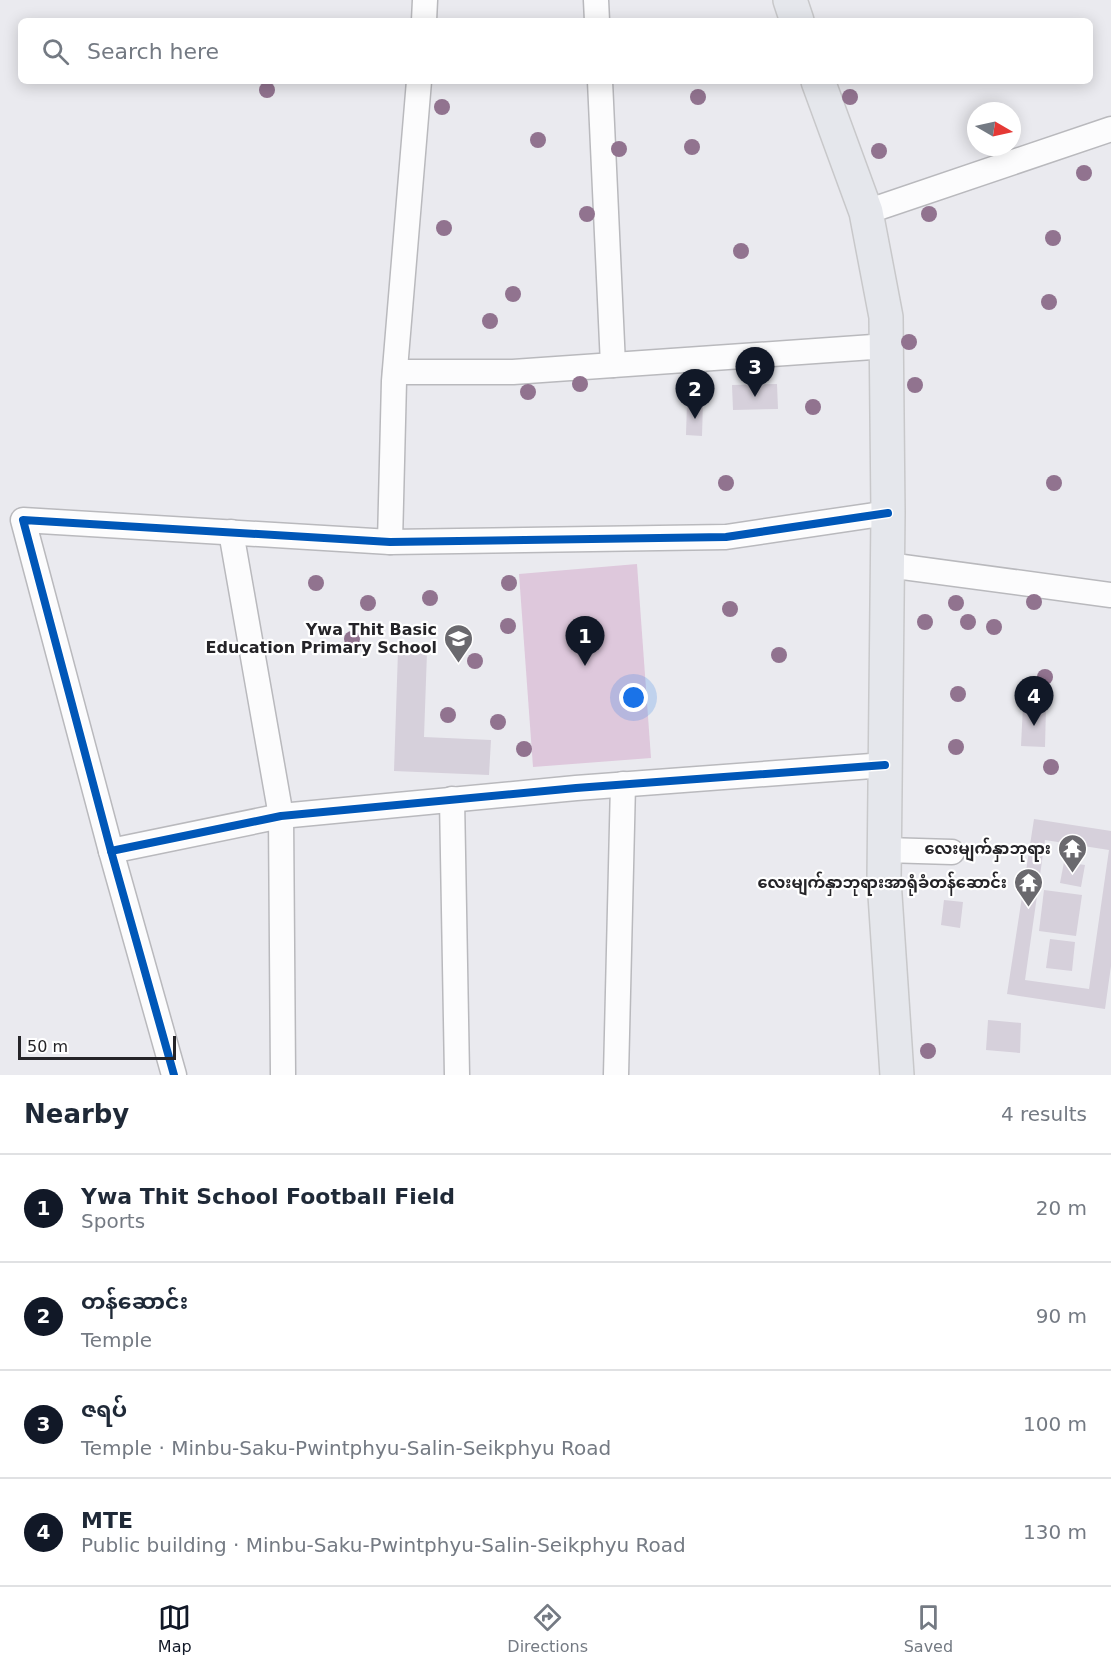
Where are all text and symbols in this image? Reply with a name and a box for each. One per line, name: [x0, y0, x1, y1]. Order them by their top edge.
search box: [18, 18, 1093, 84]
icon: search: [39, 35, 72, 68]
text: Search here: [87, 39, 219, 64]
north arrow: [967, 102, 1021, 156]
pin: 3: [736, 348, 774, 397]
pin: 2: [676, 370, 714, 419]
pin: 1: [566, 616, 604, 666]
place label: Ywa Thit Basic Education Primary School: [206, 620, 437, 657]
school or university icon: Ywa Thit Basic Education Primary School: [442, 622, 474, 664]
pin: 4: [1014, 676, 1054, 726]
your location: [619, 683, 648, 712]
temple icon: လေးမျက်နှာဘုရား: [1056, 832, 1088, 874]
place label: လေးမျက်နှာဘုရား: [924, 837, 1051, 862]
temple icon: လေးမျက်နှာဘုရားအာရုံခံတန်ဆောင်း: [1012, 866, 1044, 908]
place label: လေးမျက်နှာဘုရားအာရုံခံတန်ဆောင်း: [757, 871, 1007, 896]
scale bar: [18, 1033, 176, 1060]
text: 50 m: [27, 1037, 68, 1056]
text: Nearby: [24, 1099, 129, 1129]
text: 4 results: [1001, 1102, 1087, 1126]
text: Ywa Thit School Football Field: [81, 1184, 455, 1209]
text: 1: [37, 1196, 50, 1220]
text: 20 m: [1036, 1196, 1087, 1220]
text: Sports: [81, 1209, 145, 1233]
text: တန်ဆောင်း: [81, 1289, 188, 1314]
text: 2: [37, 1304, 50, 1328]
text: 90 m: [1036, 1304, 1087, 1328]
text: Temple: [81, 1328, 152, 1352]
text: ဇရပ်: [81, 1397, 127, 1422]
text: 3: [37, 1412, 50, 1436]
text: 100 m: [1023, 1412, 1087, 1436]
text: Temple · Minbu-Saku-Pwintphyu-Salin-Seikphyu Road: [81, 1436, 611, 1460]
text: MTE: [81, 1508, 133, 1533]
text: 4: [37, 1520, 50, 1544]
text: 130 m: [1023, 1520, 1087, 1544]
text: Public building · Minbu-Saku-Pwintphyu-Salin-Seikphyu Road: [81, 1533, 686, 1557]
tab: Map: [158, 1601, 192, 1656]
tab: Directions: [507, 1601, 588, 1656]
tab: Saved: [904, 1601, 953, 1656]

